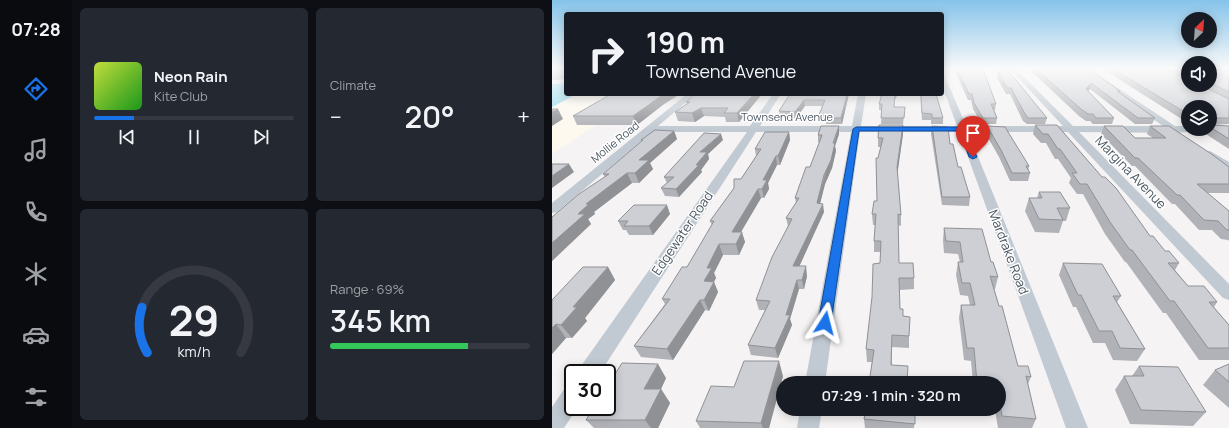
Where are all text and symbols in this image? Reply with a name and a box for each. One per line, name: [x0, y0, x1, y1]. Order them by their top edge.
north arrow: [1181, 12, 1217, 48]
map controls: [1181, 12, 1217, 136]
text: 07:28: [11, 17, 61, 41]
text: 190 m: [646, 23, 725, 61]
icon: right: [580, 28, 632, 80]
button: sound: [1181, 56, 1217, 92]
text: Townsend Avenue: [646, 59, 796, 83]
text: Neon Rain: [154, 66, 228, 87]
icon: directions: [22, 75, 50, 103]
text: Climate: [330, 76, 376, 94]
text: Kite Club: [154, 87, 208, 105]
text: 20°: [404, 96, 455, 137]
button: layers: [1181, 100, 1217, 136]
text: −: [330, 102, 342, 132]
text: +: [517, 102, 530, 132]
street label: Townsend Avenue: [741, 109, 833, 124]
pin: [956, 116, 990, 157]
street label: Mollie Road: [587, 117, 642, 166]
icon: arrive: [962, 122, 984, 144]
icon: previous: [116, 126, 138, 148]
icon: pause: [183, 126, 205, 148]
icon: next: [250, 126, 272, 148]
street label: Margina Avenue: [1091, 131, 1171, 213]
icon: music: [22, 136, 50, 164]
street label: Edgewater Road: [647, 188, 717, 278]
icon: phone: [22, 198, 50, 226]
street label: Mardrake Road: [985, 207, 1033, 297]
icon: climate: [22, 260, 50, 288]
text: Range · 69%: [330, 280, 404, 298]
text: 29: [169, 291, 219, 347]
text: 345 km: [330, 300, 431, 341]
position arrow: [804, 302, 846, 344]
icon: car: [22, 321, 50, 349]
text: km/h: [177, 341, 211, 360]
speed limit sign: 30: [564, 364, 616, 416]
icon: filters: [22, 383, 50, 411]
text: 07:29 · 1 min · 320 m: [821, 385, 961, 406]

